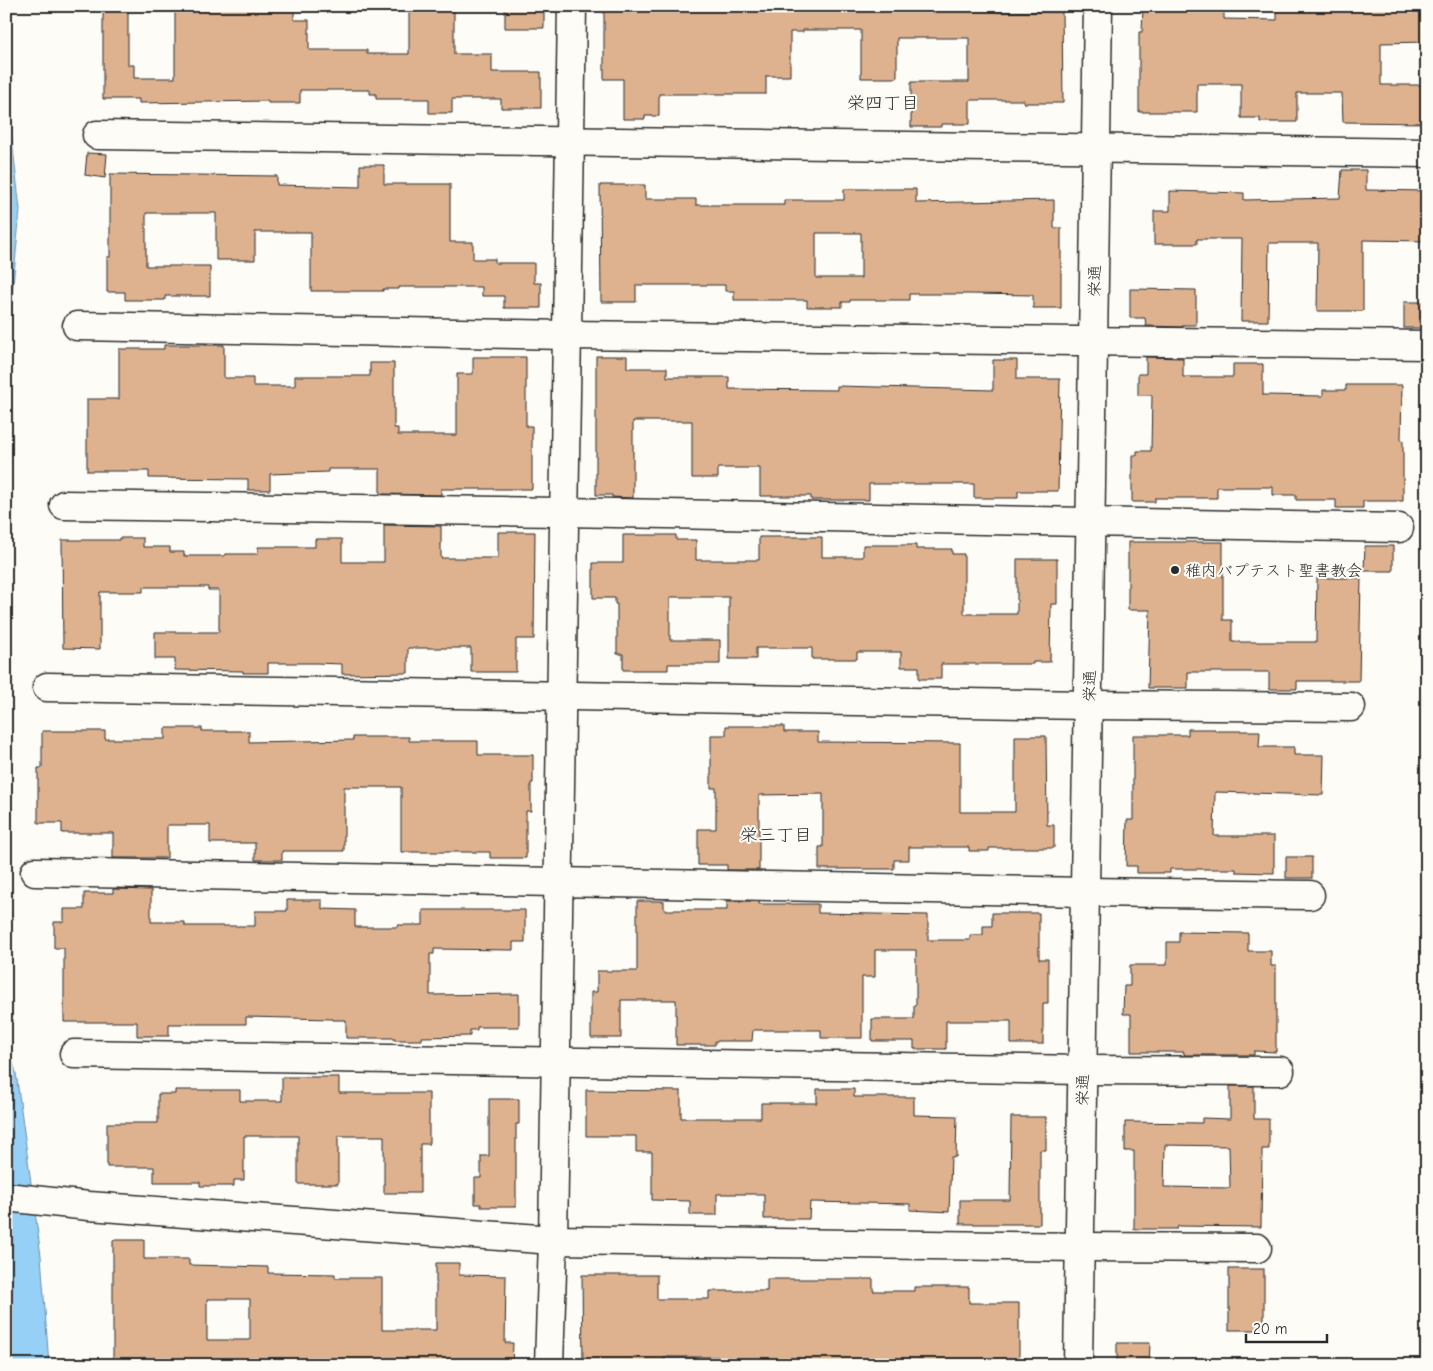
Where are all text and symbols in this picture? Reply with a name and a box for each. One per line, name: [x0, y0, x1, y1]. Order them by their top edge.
district label: 栄四丁目: [847, 93, 919, 114]
street label: 栄通: [1086, 265, 1104, 297]
place label: 稚内バプテスト聖書教会: [1185, 562, 1362, 580]
marker: 稚内バプテスト聖書教会: [1169, 564, 1181, 576]
street label: 栄通: [1081, 670, 1099, 702]
district label: 栄三丁目: [740, 825, 812, 846]
street label: 栄通: [1074, 1074, 1092, 1106]
scale bar: [1246, 1311, 1327, 1343]
text: 20 m: [1253, 1320, 1287, 1338]

